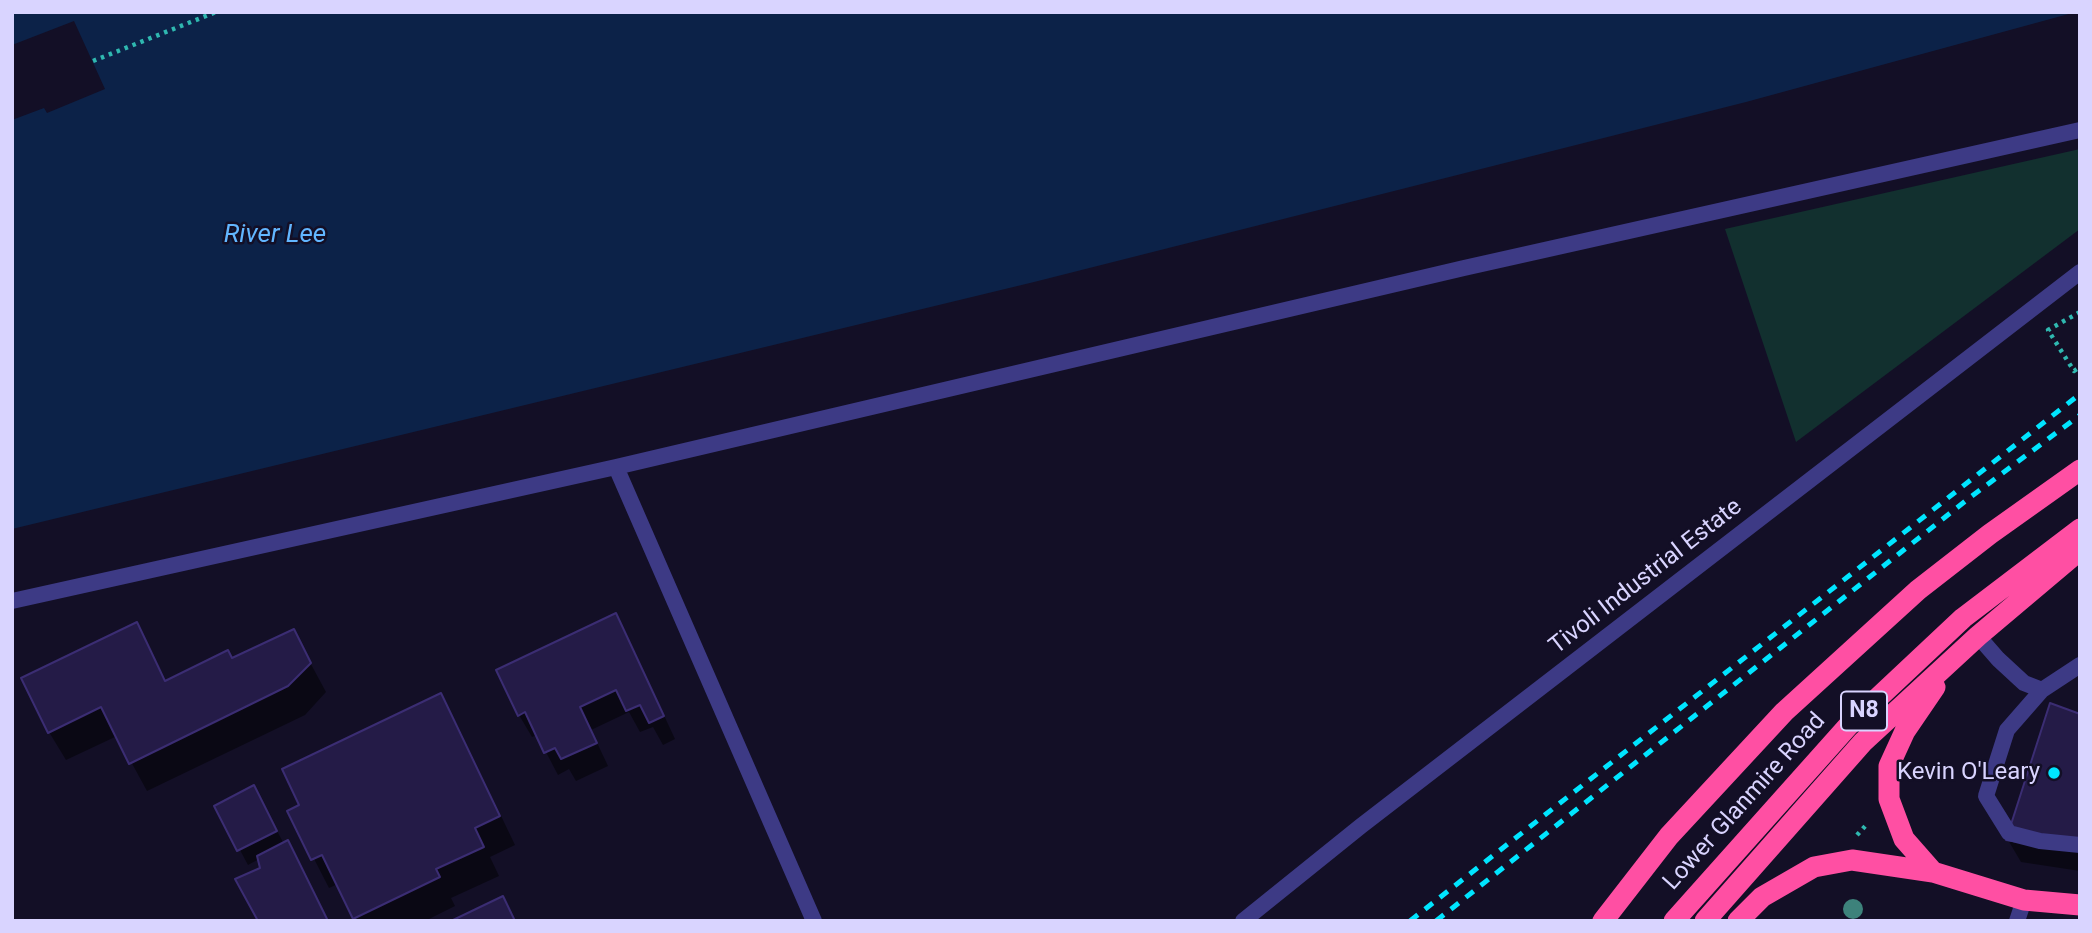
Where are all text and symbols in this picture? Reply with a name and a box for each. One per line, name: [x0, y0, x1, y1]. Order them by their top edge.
water label: River Lee: [224, 219, 326, 251]
street label: Tivoli Industrial Estate: [1544, 493, 1748, 661]
road number: N8: [1841, 692, 1887, 730]
street label: Lower Glanmire Road: [1658, 707, 1832, 897]
place label: Kevin O'Leary: [1897, 759, 2040, 787]
marker: Kevin O'Leary: [2046, 765, 2062, 781]

